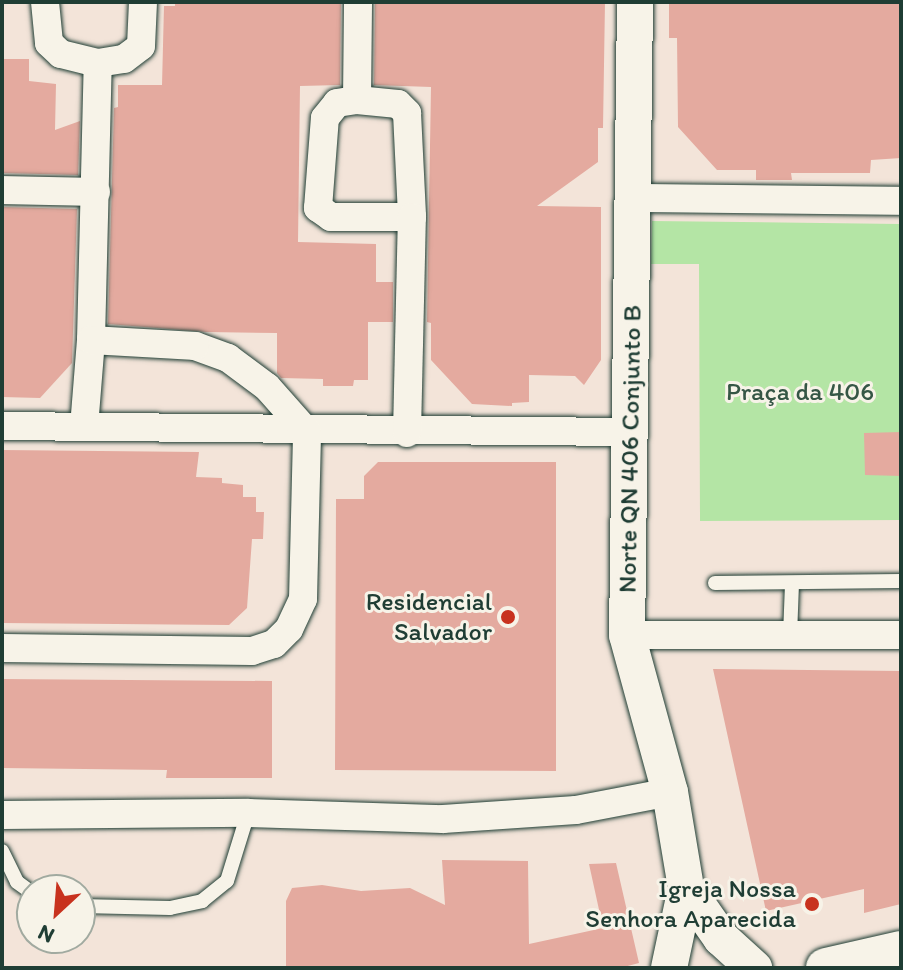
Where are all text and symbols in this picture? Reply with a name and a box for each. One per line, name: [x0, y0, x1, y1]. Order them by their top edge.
street label: Norte QN 406 Conjunto B: [612, 305, 648, 593]
park label: Praça da 406: [726, 376, 874, 408]
place label: Residencial Salvador: [366, 586, 492, 648]
marker: Residencial Salvador: [499, 608, 517, 626]
place label: Igreja Nossa Senhora Aparecida: [585, 873, 796, 934]
north arrow: [16, 874, 96, 954]
marker: Igreja Nossa Senhora Aparecida: [803, 895, 821, 913]
text: N: [34, 919, 59, 950]

